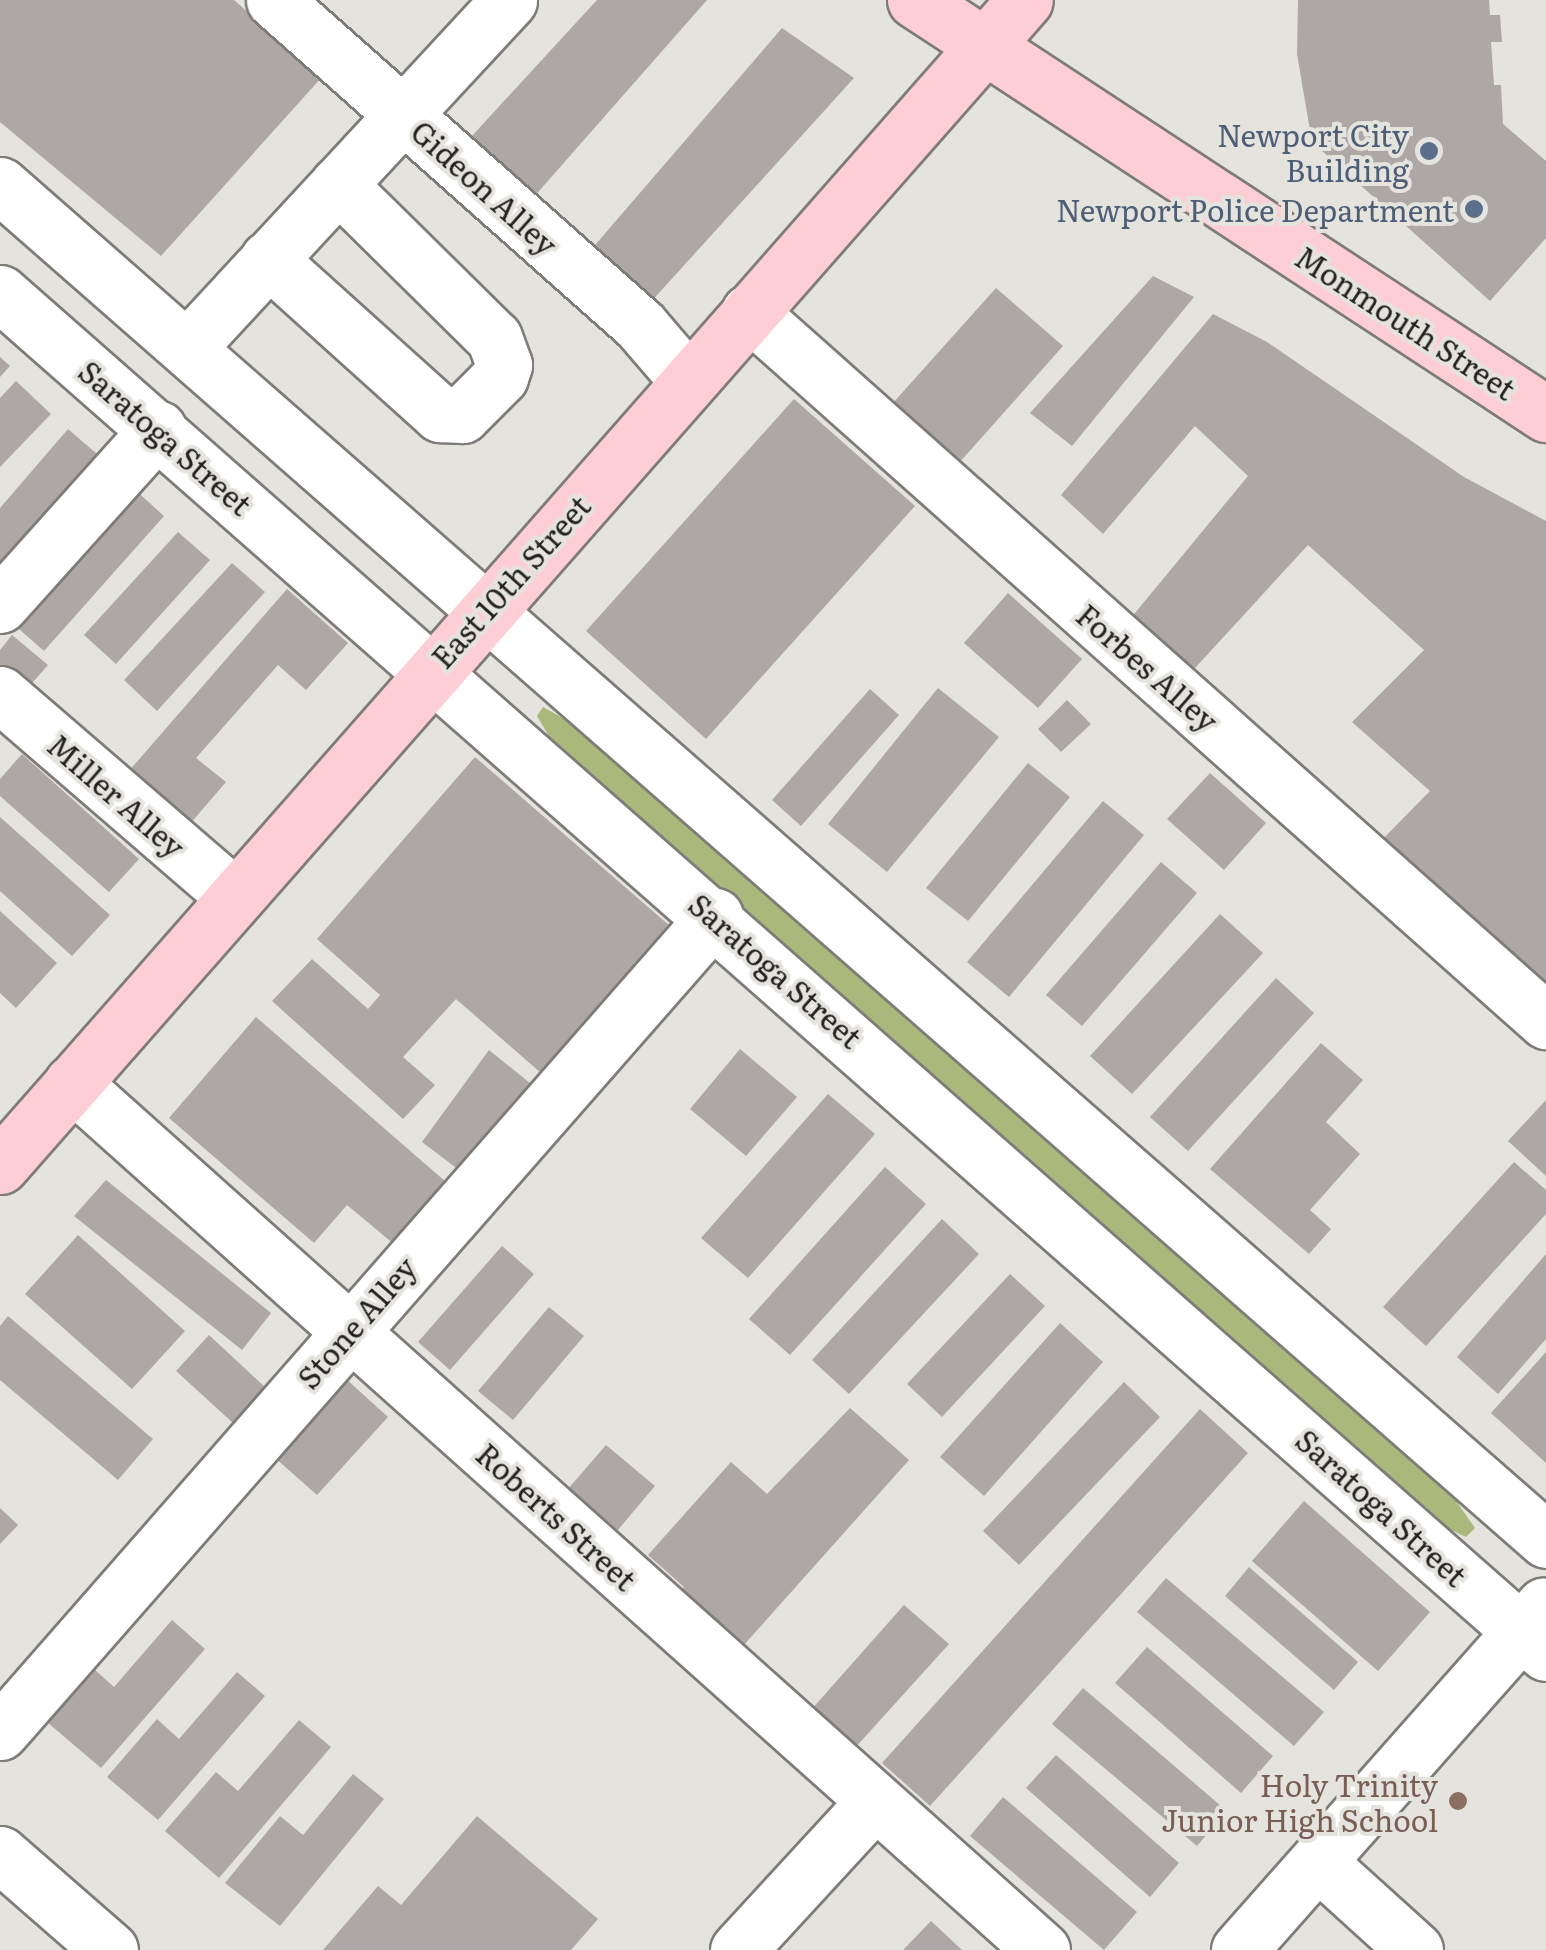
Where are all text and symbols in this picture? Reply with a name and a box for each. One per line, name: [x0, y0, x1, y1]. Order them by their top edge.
street label: Gideon Alley: [405, 112, 565, 262]
place label: Newport City Building: [1217, 116, 1409, 186]
marker: Newport City Building: [1418, 140, 1440, 162]
place label: Newport Police Department: [1056, 191, 1454, 227]
marker: Newport Police Department: [1463, 198, 1485, 220]
street label: Monmouth Street: [1289, 238, 1523, 406]
street label: Saratoga Street: [72, 352, 260, 522]
street label: East 10th Street: [423, 487, 597, 675]
street label: Forbes Alley: [1070, 596, 1226, 738]
street label: Miller Alley: [41, 726, 193, 864]
street label: Saratoga Street: [682, 885, 870, 1055]
street label: Stone Alley: [289, 1249, 423, 1395]
street label: Saratoga Street: [1289, 1421, 1475, 1593]
street label: Roberts Street: [470, 1435, 644, 1597]
place label: Holy Trinity Junior High School: [1161, 1766, 1438, 1836]
marker: Holy Trinity Junior High School: [1447, 1790, 1469, 1812]

